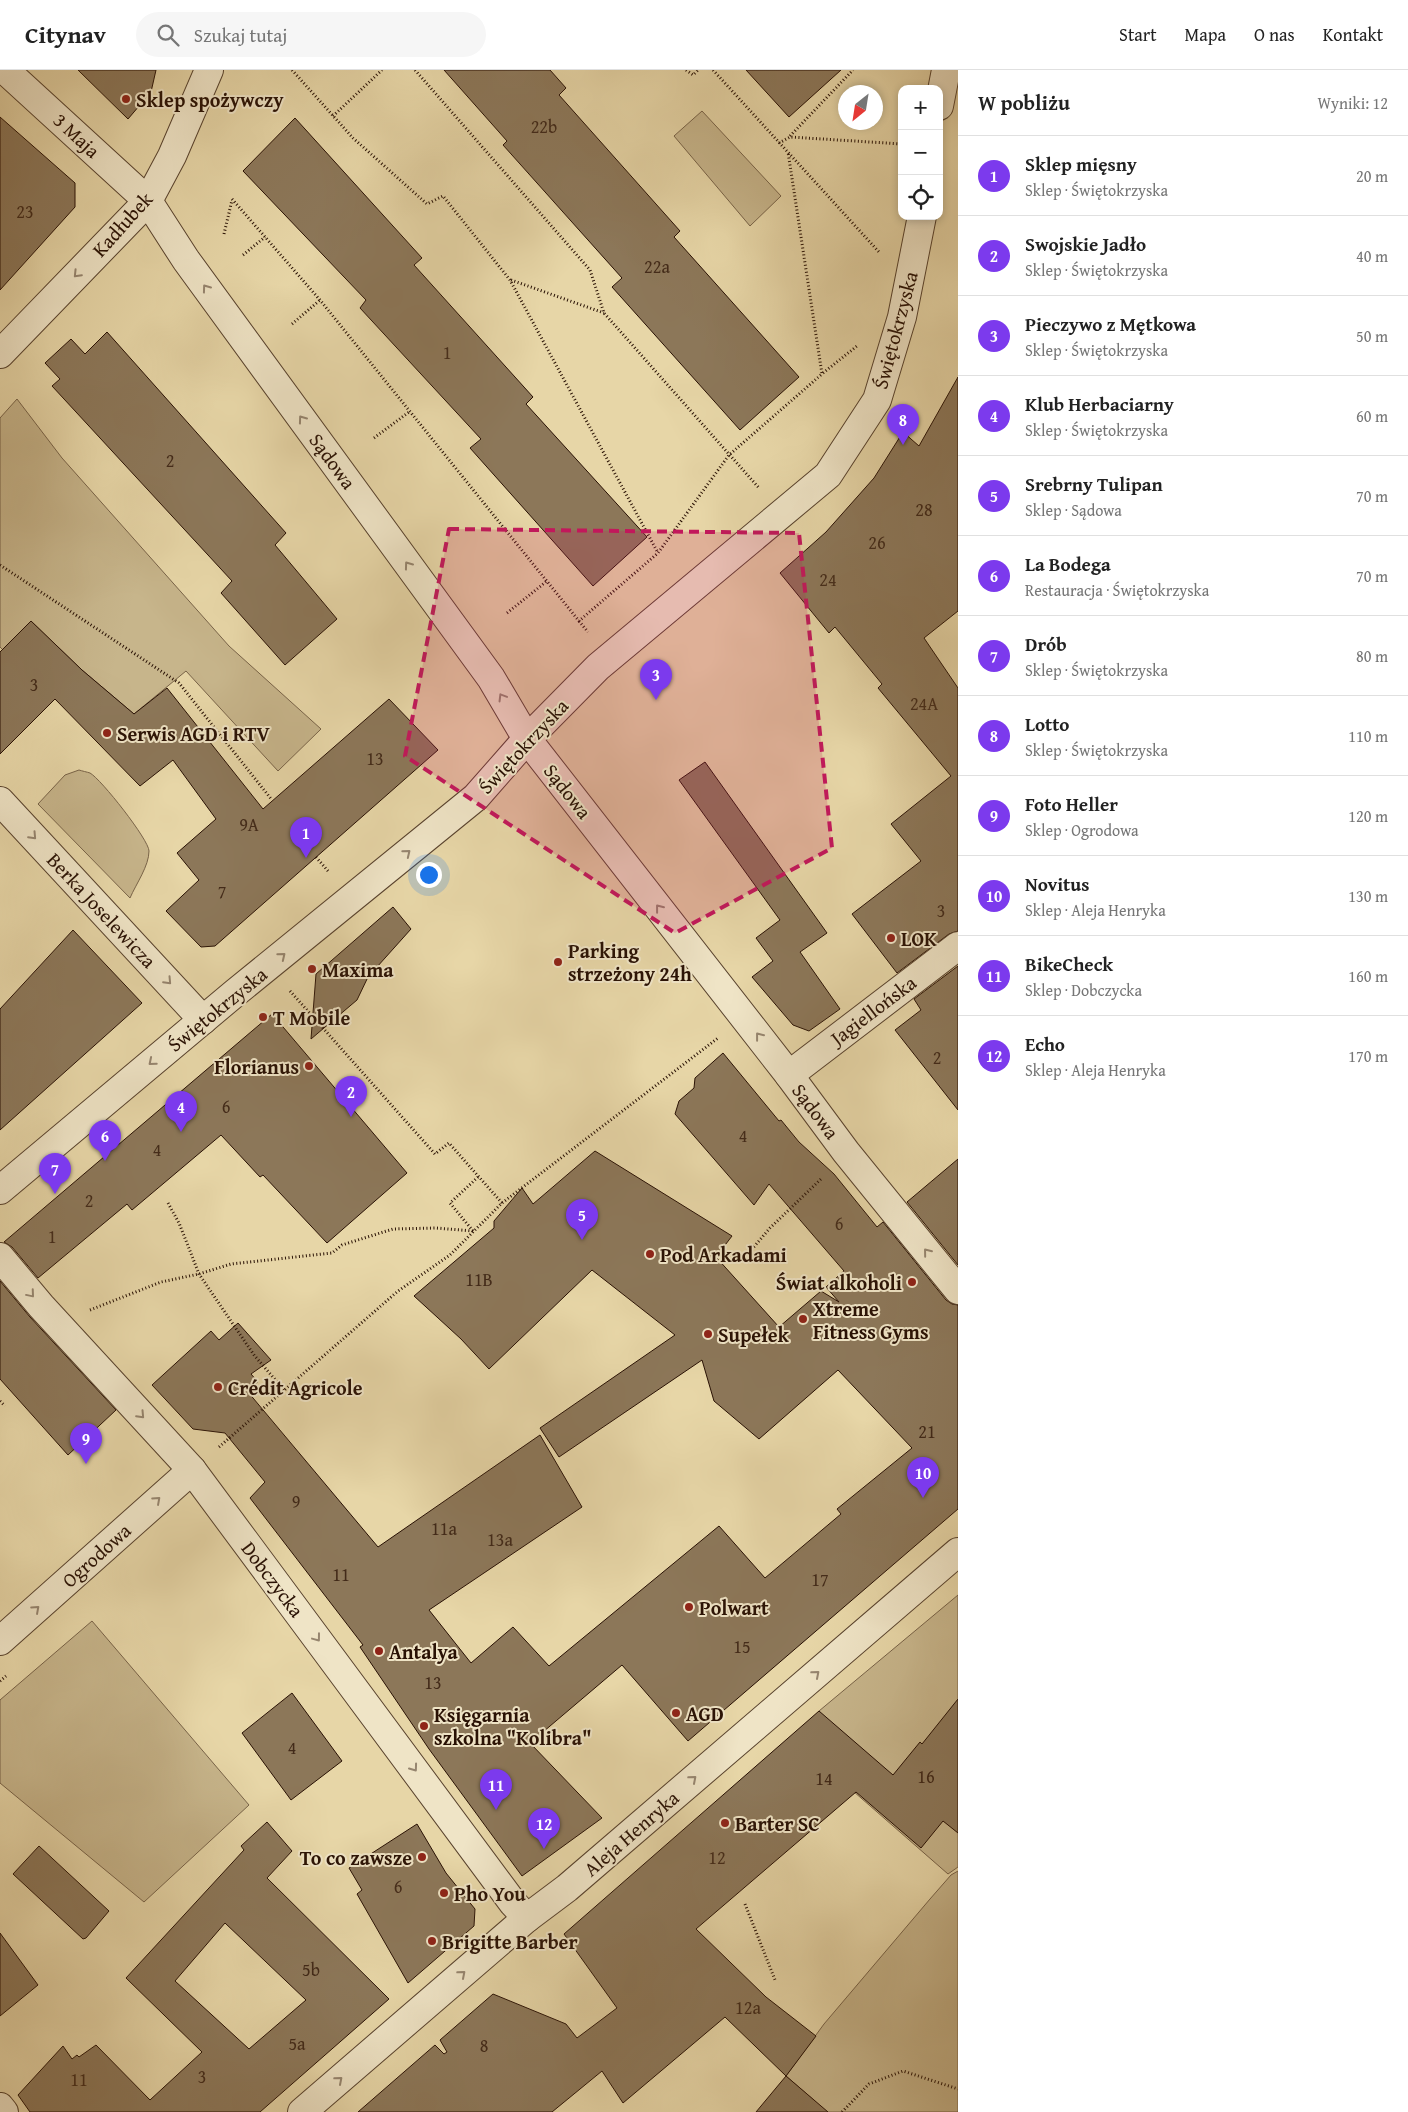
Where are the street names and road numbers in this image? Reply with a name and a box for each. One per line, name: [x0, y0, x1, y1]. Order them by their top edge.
street label: 3 Maja: [47, 106, 107, 165]
street label: Kadłubek: [85, 184, 160, 263]
street label: Świętokrzyska: [865, 267, 925, 392]
street label: Sądowa: [303, 427, 364, 496]
street label: Świętokrzyska: [471, 692, 575, 800]
street label: Sądowa: [537, 757, 599, 825]
street label: Berka Joselewicza: [41, 846, 164, 975]
street label: Świętokrzyska: [161, 959, 274, 1058]
street label: Jagiellońska: [822, 968, 922, 1054]
street label: Sądowa: [785, 1077, 847, 1145]
street label: Ogrodowa: [55, 1516, 137, 1594]
street label: Dobczycka: [235, 1535, 312, 1623]
street label: Aleja Henryka: [577, 1783, 685, 1883]

